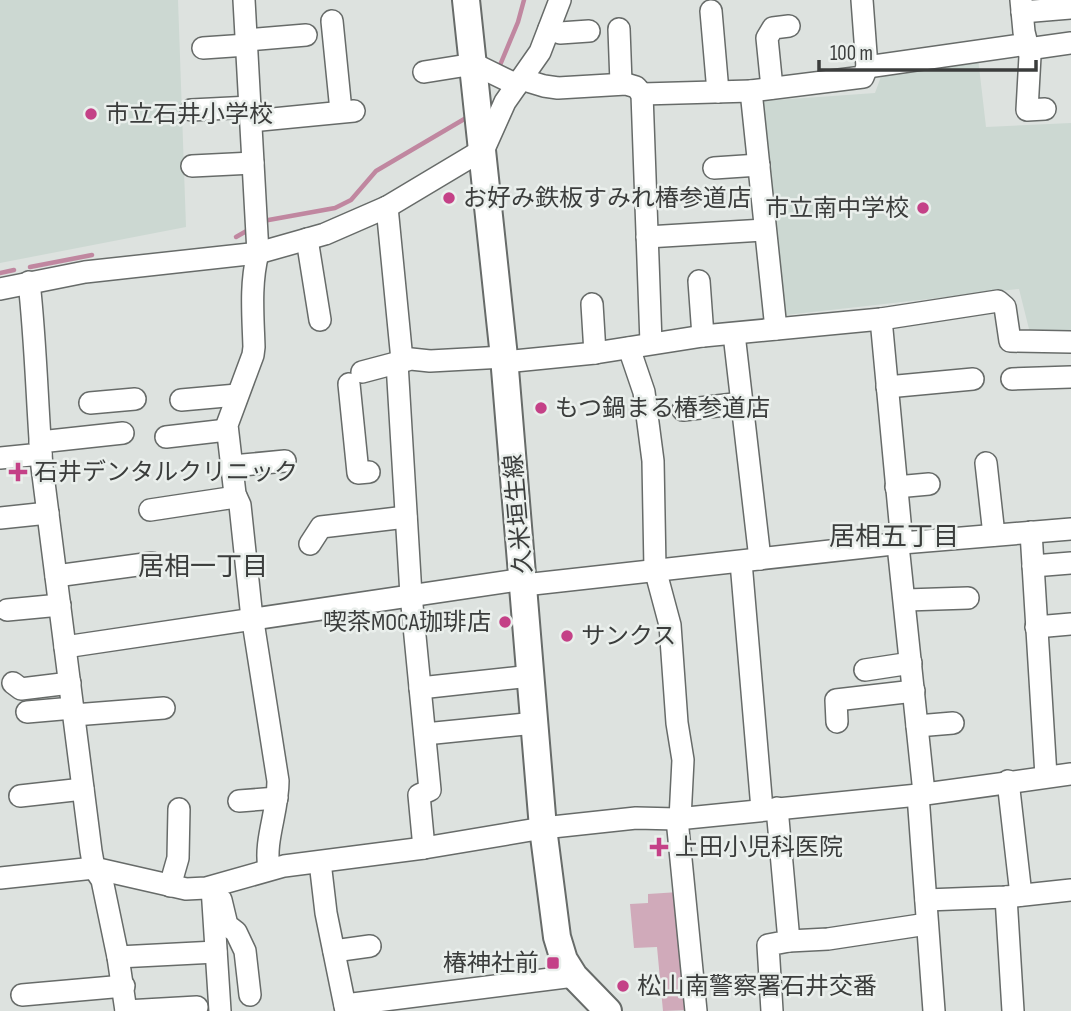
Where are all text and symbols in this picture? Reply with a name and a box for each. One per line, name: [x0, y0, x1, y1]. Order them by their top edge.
scale bar: [819, 28, 1036, 72]
text: 100 m: [830, 41, 873, 66]
place label: 市立石井小学校: [105, 100, 273, 129]
marker: 市立石井小学校: [83, 106, 99, 122]
place label: お好み鉄板すみれ椿参道店: [463, 184, 751, 213]
marker: お好み鉄板すみれ椿参道店: [441, 190, 457, 206]
place label: 市立南中学校: [765, 194, 909, 223]
marker: 市立南中学校: [915, 200, 931, 216]
place label: もつ鍋まる椿参道店: [555, 394, 770, 423]
marker: もつ鍋まる椿参道店: [533, 400, 549, 416]
street label: 久米垣生線: [499, 453, 538, 575]
place label: 石井デンタルクリニック: [34, 458, 298, 487]
marker: 石井デンタルクリニック: [8, 462, 28, 482]
district label: 居相五丁目: [829, 522, 959, 553]
district label: 居相一丁目: [138, 552, 268, 583]
place label: 喫茶MOCA珈琲店: [323, 608, 491, 637]
marker: 喫茶MOCA珈琲店: [497, 614, 513, 630]
place label: サンクス: [581, 622, 676, 651]
marker: サンクス: [559, 628, 575, 644]
place label: 上田小児科医院: [675, 833, 843, 862]
marker: 上田小児科医院: [649, 837, 669, 857]
place label: 椿神社前: [443, 949, 539, 978]
marker: 椿神社前: [545, 955, 561, 971]
place label: 松山南警察署石井交番: [637, 972, 877, 1001]
marker: 松山南警察署石井交番: [615, 978, 631, 994]

